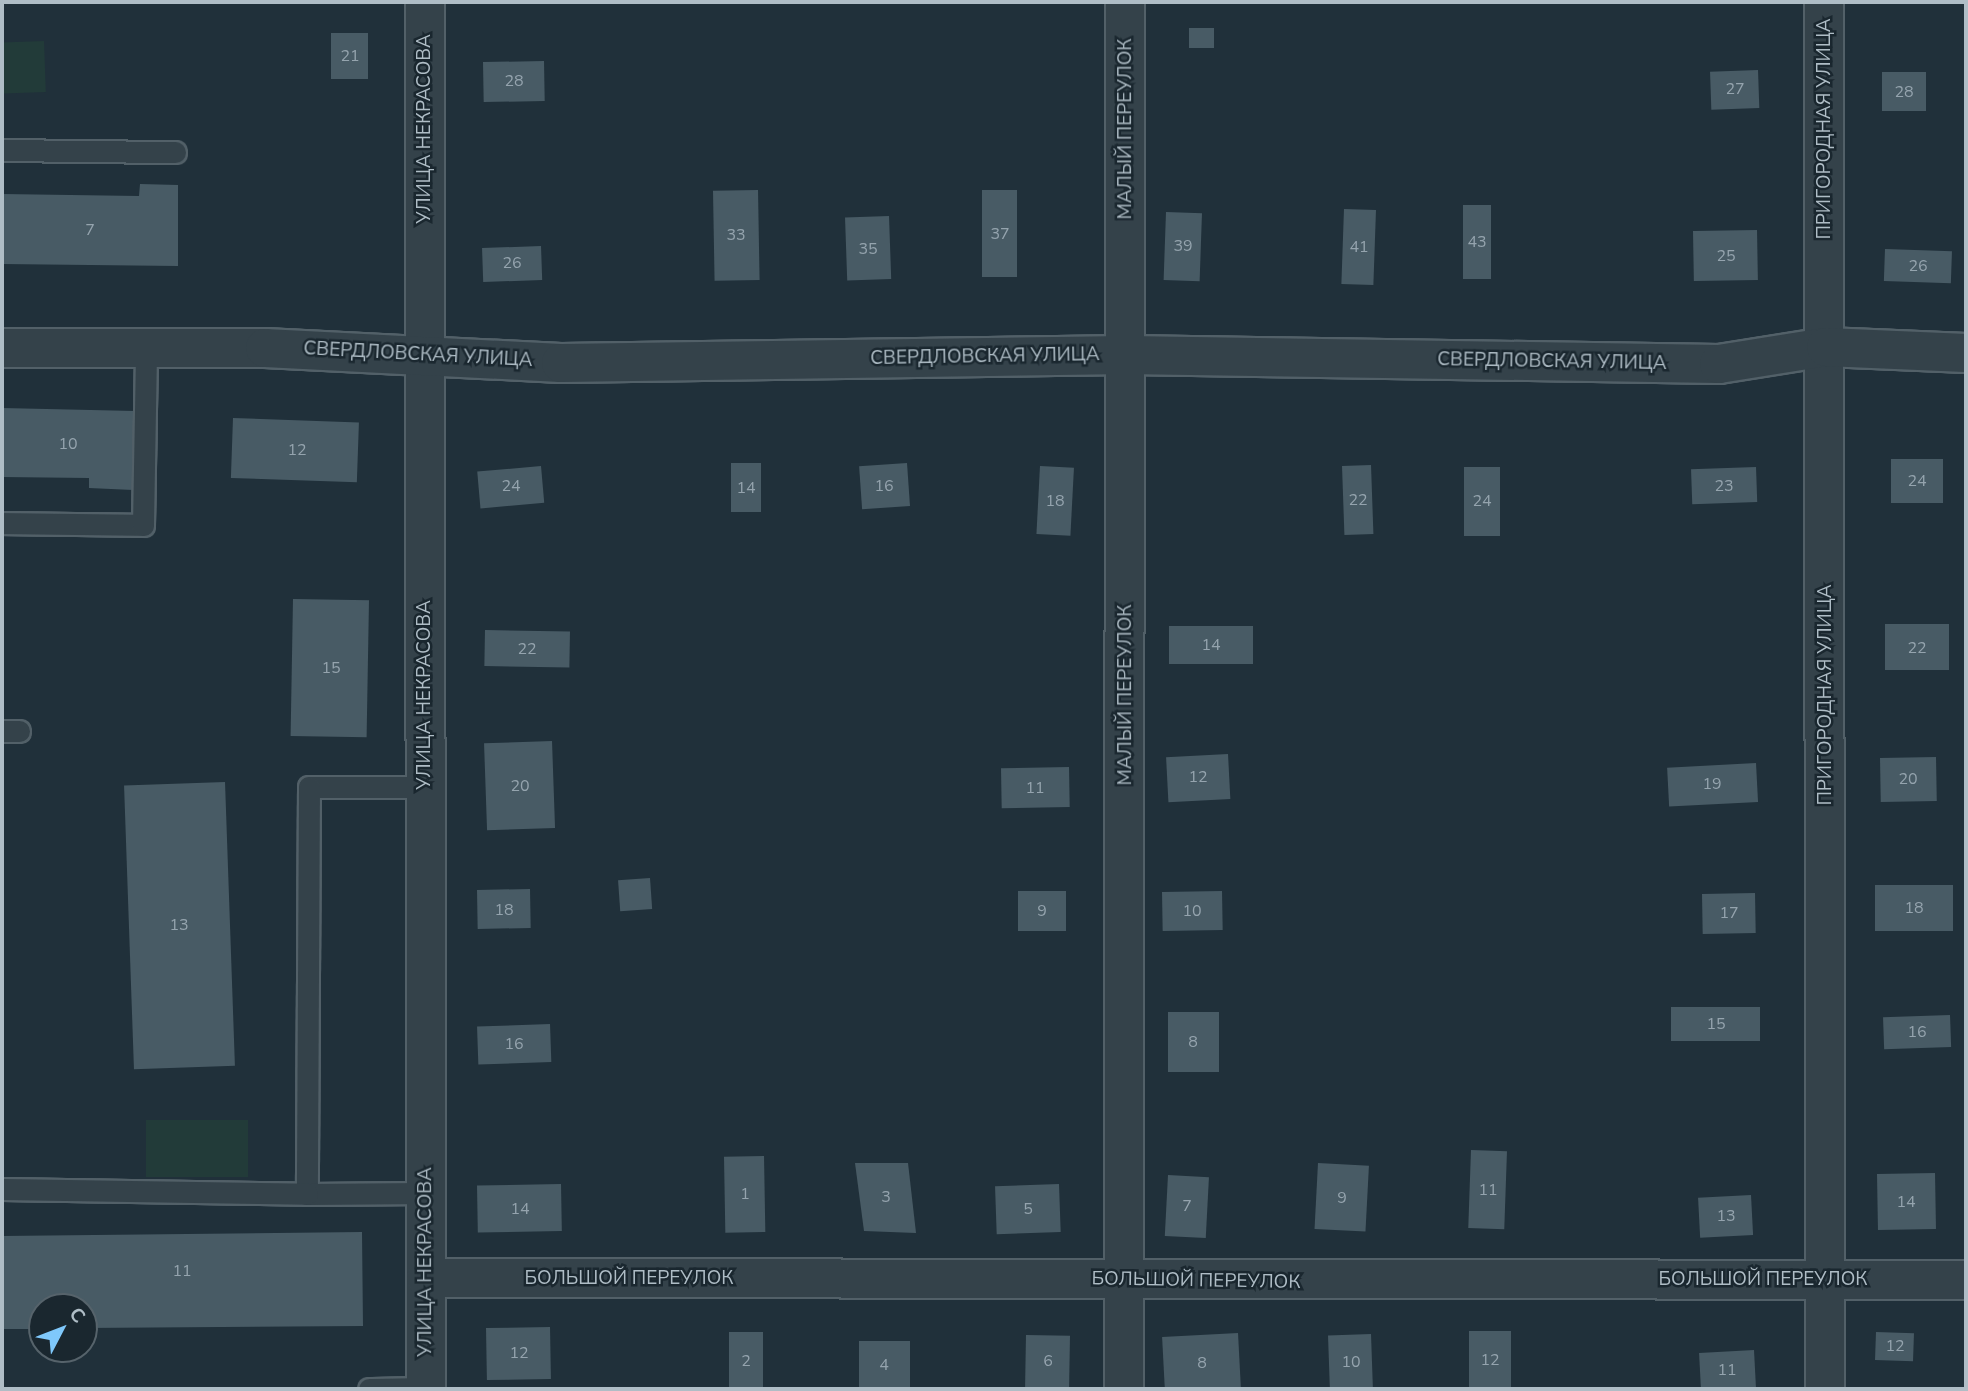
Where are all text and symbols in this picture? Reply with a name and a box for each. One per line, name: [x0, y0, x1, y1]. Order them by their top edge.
street label: ПРИГОРОДНАЯ УЛИЦА: [1814, 18, 1836, 240]
street label: УЛИЦА НЕКРАСОВА: [414, 34, 436, 224]
street label: МАЛЫЙ ПЕРЕУЛОК: [1115, 39, 1137, 219]
house number: 21: [340, 46, 360, 66]
house number: 28: [504, 71, 524, 91]
house number: 27: [1725, 79, 1745, 99]
house number: 28: [1894, 82, 1914, 102]
house number: 7: [85, 220, 95, 240]
house number: 37: [990, 224, 1010, 244]
house number: 33: [726, 225, 746, 245]
house number: 43: [1467, 232, 1487, 252]
house number: 39: [1173, 236, 1193, 256]
house number: 41: [1349, 237, 1369, 257]
house number: 35: [858, 239, 878, 259]
house number: 25: [1716, 246, 1736, 266]
house number: 26: [502, 253, 522, 273]
house number: 26: [1908, 256, 1928, 276]
street label: СВЕРДЛОВСКАЯ УЛИЦА: [303, 338, 533, 372]
street label: СВЕРДЛОВСКАЯ УЛИЦА: [870, 344, 1100, 370]
street label: СВЕРДЛОВСКАЯ УЛИЦА: [1437, 349, 1667, 375]
house number: 10: [58, 434, 78, 454]
house number: 12: [287, 440, 307, 460]
house number: 24: [1907, 471, 1927, 491]
house number: 24: [501, 476, 521, 496]
house number: 16: [874, 476, 894, 496]
house number: 23: [1714, 476, 1734, 496]
house number: 14: [736, 478, 756, 498]
house number: 22: [1348, 490, 1368, 510]
house number: 18: [1045, 491, 1065, 511]
house number: 24: [1472, 491, 1492, 511]
street label: ПРИГОРОДНАЯ УЛИЦА: [1815, 584, 1837, 806]
street label: УЛИЦА НЕКРАСОВА: [414, 600, 436, 790]
street label: МАЛЫЙ ПЕРЕУЛОК: [1115, 605, 1137, 785]
house number: 14: [1201, 635, 1221, 655]
house number: 22: [1907, 638, 1927, 658]
house number: 22: [517, 639, 537, 659]
house number: 15: [321, 658, 341, 678]
house number: 12: [1188, 767, 1208, 787]
house number: 20: [1898, 769, 1918, 789]
house number: 19: [1702, 774, 1722, 794]
house number: 20: [510, 776, 530, 796]
house number: 11: [1025, 778, 1045, 798]
house number: 18: [1904, 898, 1924, 918]
house number: 18: [494, 900, 514, 920]
house number: 9: [1037, 901, 1047, 921]
house number: 10: [1182, 901, 1202, 921]
house number: 17: [1719, 903, 1739, 923]
house number: 13: [169, 915, 189, 935]
house number: 15: [1706, 1014, 1726, 1034]
house number: 16: [1907, 1022, 1927, 1042]
house number: 8: [1188, 1032, 1198, 1052]
house number: 16: [504, 1034, 524, 1054]
street label: УЛИЦА НЕКРАСОВА: [415, 1167, 437, 1357]
house number: 11: [1478, 1180, 1498, 1200]
house number: 1: [740, 1184, 750, 1204]
house number: 3: [881, 1187, 891, 1207]
house number: 9: [1337, 1188, 1347, 1208]
house number: 14: [1896, 1192, 1916, 1212]
house number: 7: [1182, 1196, 1192, 1216]
house number: 14: [510, 1199, 530, 1219]
house number: 5: [1023, 1199, 1033, 1219]
house number: 13: [1716, 1206, 1736, 1226]
house number: 11: [172, 1261, 192, 1281]
street label: БОЛЬШОЙ ПЕРЕУЛОК: [525, 1268, 733, 1290]
street label: БОЛЬШОЙ ПЕРЕУЛОК: [1091, 1268, 1301, 1294]
street label: БОЛЬШОЙ ПЕРЕУЛОК: [1659, 1269, 1867, 1291]
north arrow: [28, 1293, 98, 1363]
text: С: [63, 1302, 91, 1329]
house number: 12: [1885, 1336, 1905, 1356]
house number: 12: [509, 1343, 529, 1363]
house number: 12: [1480, 1350, 1500, 1370]
house number: 2: [741, 1351, 751, 1371]
house number: 6: [1043, 1351, 1053, 1371]
house number: 10: [1341, 1352, 1361, 1372]
house number: 8: [1197, 1353, 1207, 1373]
house number: 4: [879, 1355, 889, 1375]
house number: 11: [1717, 1360, 1737, 1380]

